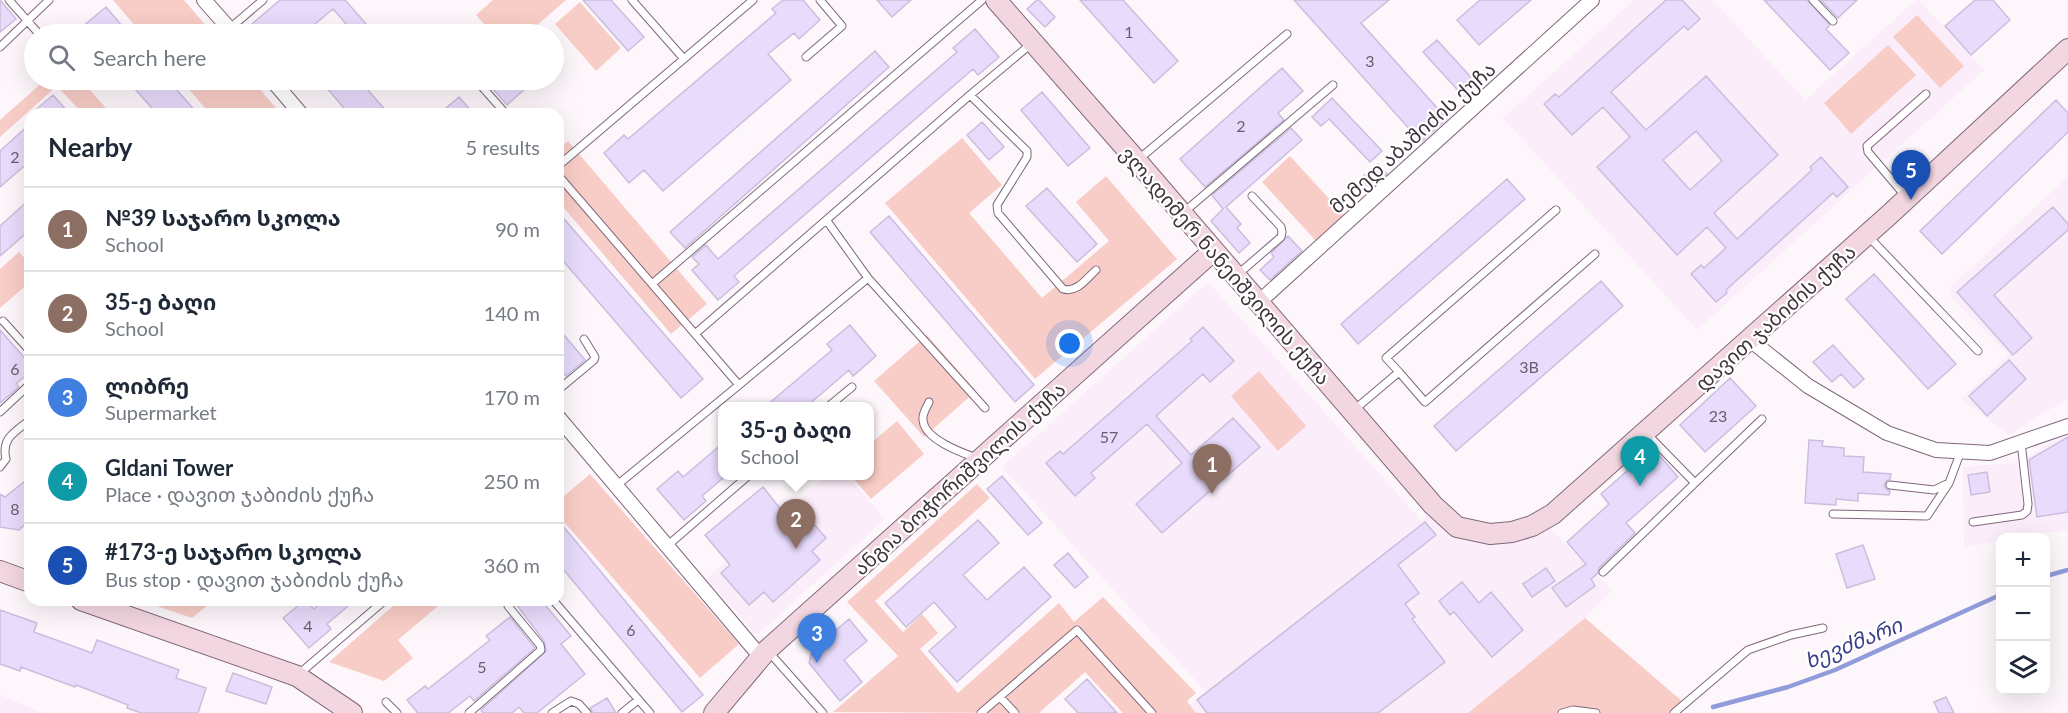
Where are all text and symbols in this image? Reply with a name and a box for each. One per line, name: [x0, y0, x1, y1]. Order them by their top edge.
house number: 1: [1124, 22, 1134, 41]
search box: [24, 24, 564, 90]
icon: search: [45, 41, 78, 74]
text: Search here: [93, 44, 206, 71]
house number: 3: [1365, 51, 1375, 70]
street label: მემედ აბაშიძის ქუჩა: [1324, 56, 1501, 219]
house number: 2: [1236, 116, 1246, 135]
text: Nearby: [48, 131, 133, 163]
text: 5 results: [465, 135, 540, 159]
street label: ვლადიმერ ნანეიშვილის ქუჩა: [1114, 141, 1336, 390]
house number: 2: [10, 147, 20, 166]
pin: 5: [1892, 150, 1930, 200]
text: №39 საჯარო სკოლა: [105, 204, 341, 231]
text: 1: [62, 217, 73, 241]
text: 90 m: [495, 217, 540, 241]
text: School: [105, 232, 164, 256]
street label: დავით ჯაბიძის ქუჩა: [1690, 239, 1861, 397]
text: 35-ე ბაღი: [105, 288, 216, 315]
text: 2: [62, 301, 73, 325]
text: 140 m: [484, 301, 540, 325]
text: School: [105, 316, 164, 340]
your location: [1055, 329, 1084, 358]
house number: 3B: [1519, 357, 1539, 376]
house number: 6: [10, 359, 20, 378]
text: ლიბრე: [105, 372, 189, 399]
street label: ანგია ბოჭორიშვილის ქუჩა: [848, 377, 1071, 581]
text: 3: [62, 385, 73, 409]
text: 170 m: [484, 385, 540, 409]
text: Supermarket: [105, 400, 217, 424]
popup: [718, 402, 874, 480]
house number: 23: [1709, 406, 1727, 425]
text: 35-ე ბაღი: [740, 416, 852, 443]
house number: 57: [1100, 427, 1118, 446]
pin: 4: [1620, 436, 1660, 486]
text: School: [740, 444, 799, 468]
pin: 1: [1192, 444, 1232, 494]
text: Gldani Tower: [105, 454, 233, 481]
text: 4: [62, 469, 73, 493]
text: 250 m: [484, 469, 540, 493]
text: Place · დავით ჯაბიძის ქუჩა: [105, 482, 374, 506]
house number: 8: [10, 499, 20, 518]
pin: 2: [776, 500, 816, 549]
map controls: [1996, 533, 2050, 695]
button: +: [1996, 533, 2050, 587]
text: #173-ე საჯარო სკოლა: [105, 538, 362, 565]
text: 5: [62, 553, 73, 577]
text: 360 m: [484, 553, 540, 577]
text: Bus stop · დავით ჯაბიძის ქუჩა: [105, 567, 404, 591]
button: −: [1996, 587, 2050, 641]
water label: ხევძმარი: [1801, 611, 1907, 675]
pin: 3: [798, 614, 836, 663]
house number: 4: [303, 616, 313, 635]
house number: 6: [626, 620, 636, 639]
button: layers: [1996, 641, 2050, 695]
house number: 5: [477, 657, 487, 676]

